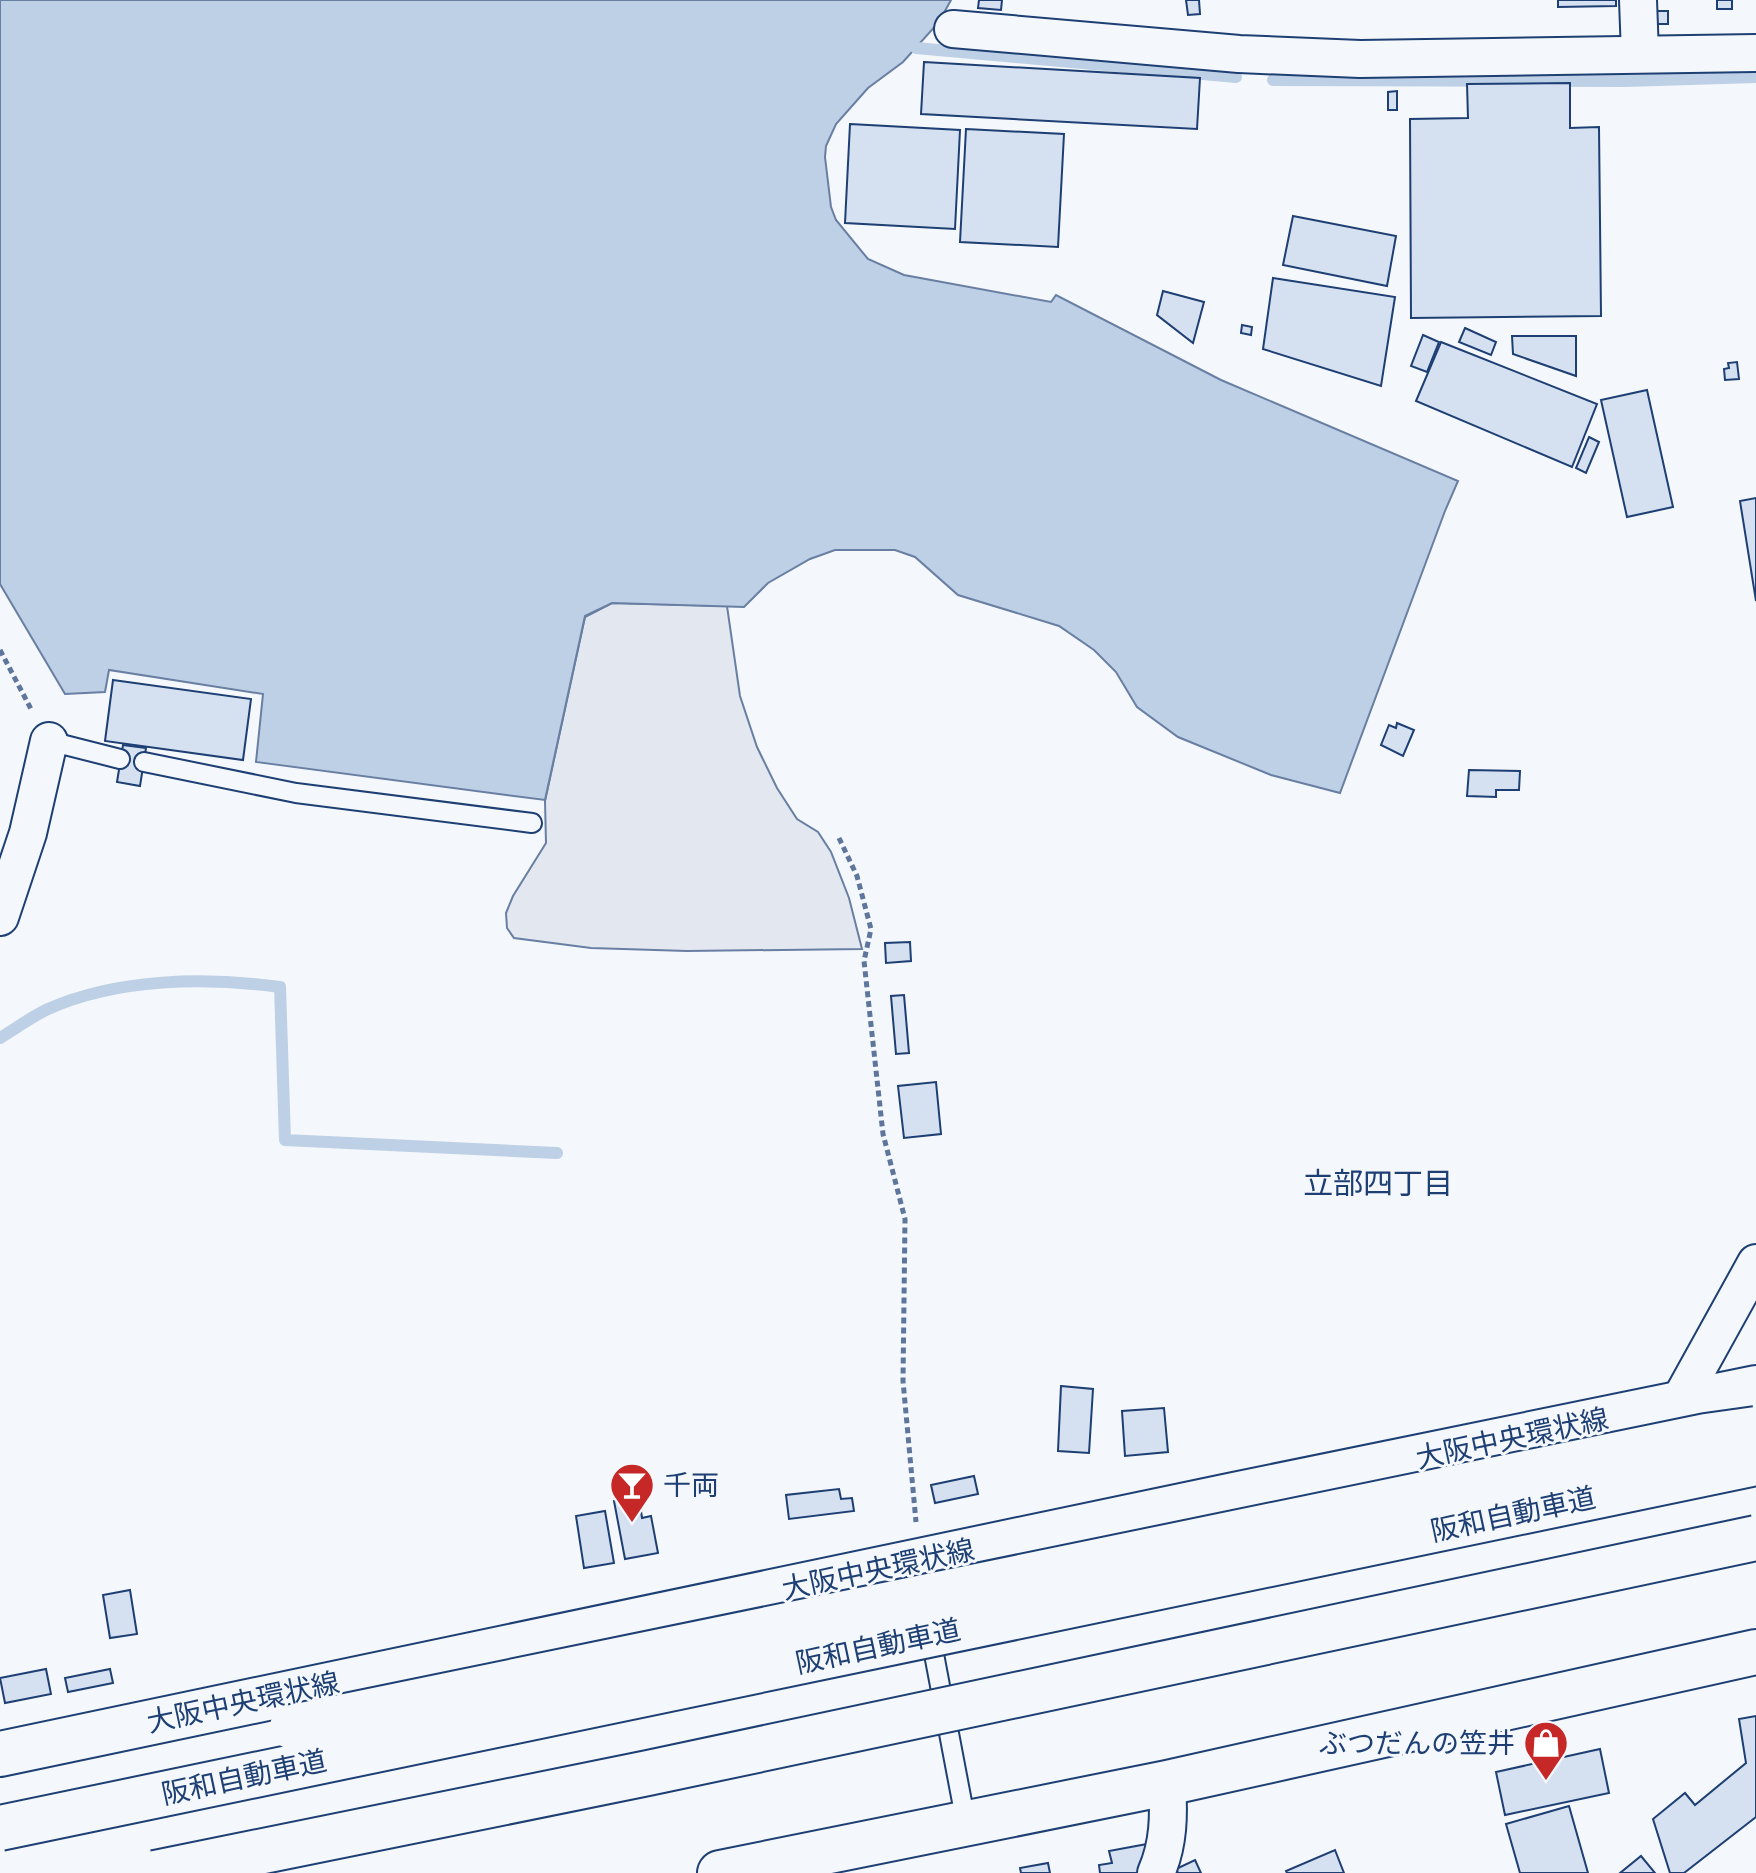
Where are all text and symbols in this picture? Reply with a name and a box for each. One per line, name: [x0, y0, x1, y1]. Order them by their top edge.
district label: 立部四丁目: [1303, 1165, 1453, 1202]
street label: 大阪中央環状線: [1413, 1401, 1611, 1475]
bar icon: 千両: [608, 1461, 656, 1524]
place label: 千両: [663, 1468, 719, 1502]
street label: 阪和自動車道: [1427, 1480, 1599, 1548]
street label: 大阪中央環状線: [779, 1532, 977, 1606]
street label: 阪和自動車道: [792, 1612, 964, 1680]
street label: 大阪中央環状線: [144, 1665, 342, 1739]
shop icon: ぶつだんの笠井: [1522, 1719, 1570, 1782]
place label: ぶつだんの笠井: [1319, 1726, 1515, 1760]
street label: 阪和自動車道: [158, 1743, 330, 1811]

